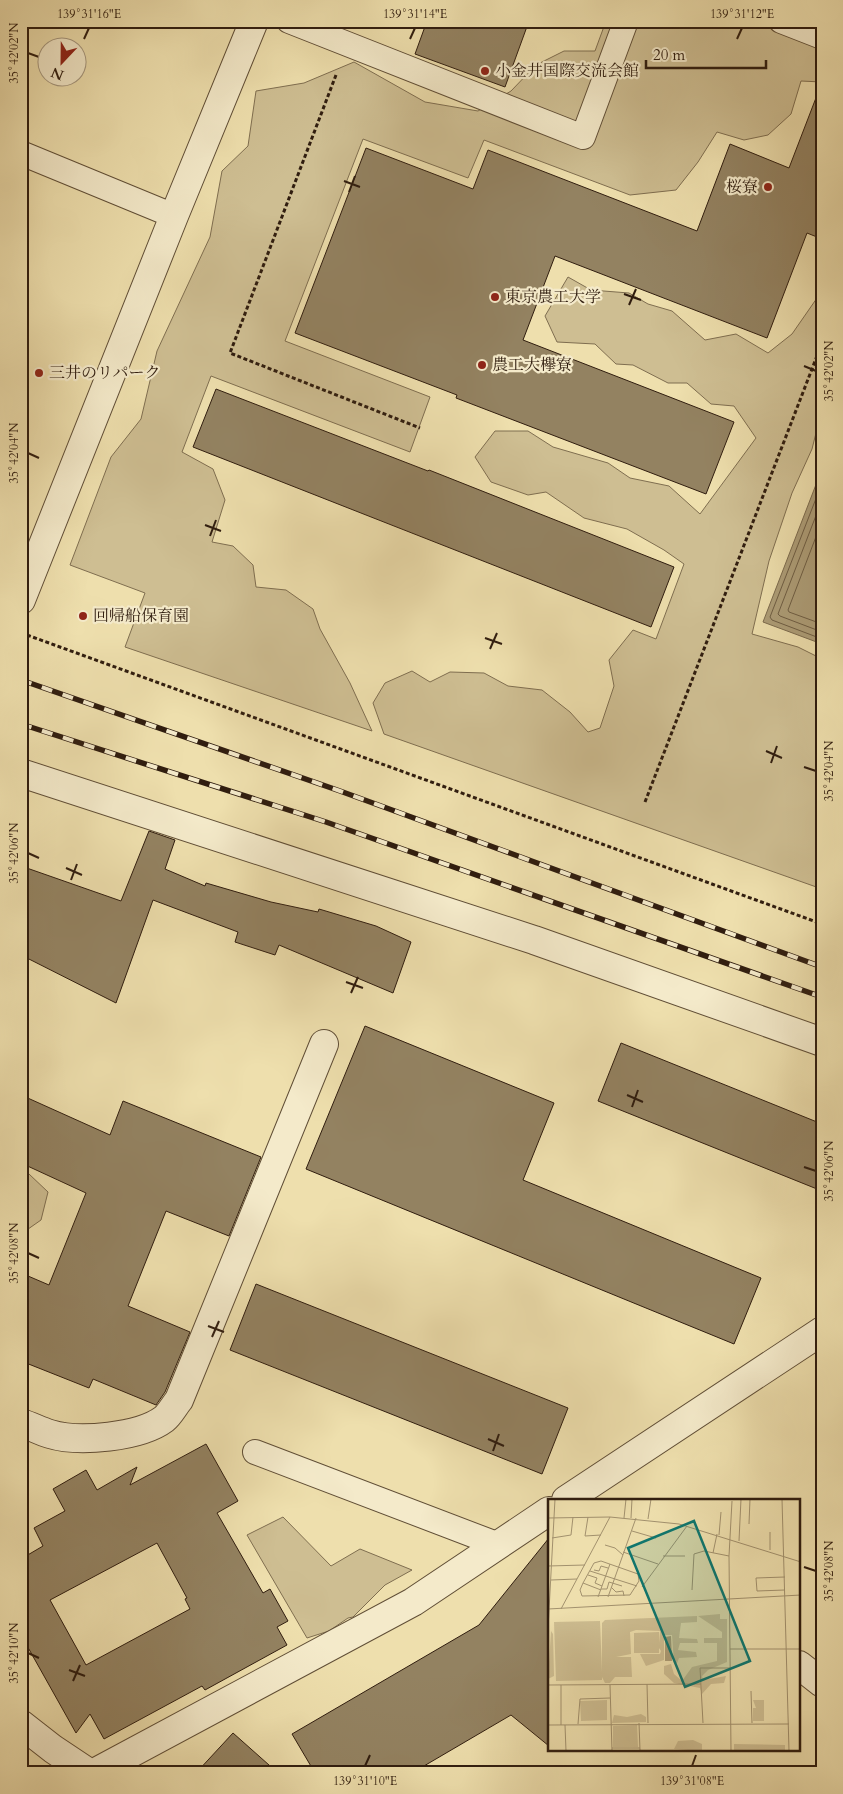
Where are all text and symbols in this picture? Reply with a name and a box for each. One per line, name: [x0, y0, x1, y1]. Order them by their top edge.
text: 139°31'16"E: [57, 6, 121, 22]
text: 139°31'14"E: [383, 6, 447, 22]
text: 139°31'12"E: [710, 6, 774, 22]
text: 35°42'02"N: [6, 22, 22, 83]
north arrow: [38, 38, 88, 88]
scale bar: [646, 38, 766, 70]
text: 20 m: [653, 45, 685, 65]
place label: 小金井国際交流会館: [495, 60, 639, 82]
text: N: [48, 63, 67, 85]
marker: 小金井国際交流会館: [479, 65, 491, 77]
place label: 桜寮: [726, 176, 758, 198]
marker: 桜寮: [762, 181, 774, 193]
place label: 東京農工大学: [505, 286, 601, 308]
marker: 東京農工大学: [489, 291, 501, 303]
text: 35°42'02"N: [821, 340, 837, 401]
place label: 農工大欅寮: [492, 354, 572, 376]
marker: 農工大欅寮: [476, 359, 488, 371]
place label: 三井のリパーク: [49, 362, 161, 384]
marker: 三井のリパーク: [33, 367, 45, 379]
text: 35°42'04"N: [6, 422, 22, 483]
place label: 回帰船保育園: [93, 605, 189, 627]
marker: 回帰船保育園: [77, 610, 89, 622]
text: 35°42'04"N: [821, 740, 837, 801]
text: 35°42'06"N: [6, 822, 22, 883]
text: 35°42'06"N: [821, 1140, 837, 1201]
text: 35°42'08"N: [6, 1222, 22, 1283]
inset map: [548, 1499, 800, 1752]
text: 35°42'08"N: [821, 1540, 837, 1601]
text: 35°42'10"N: [6, 1622, 22, 1683]
text: 139°31'10"E: [333, 1773, 397, 1789]
text: 139°31'08"E: [660, 1773, 724, 1789]

